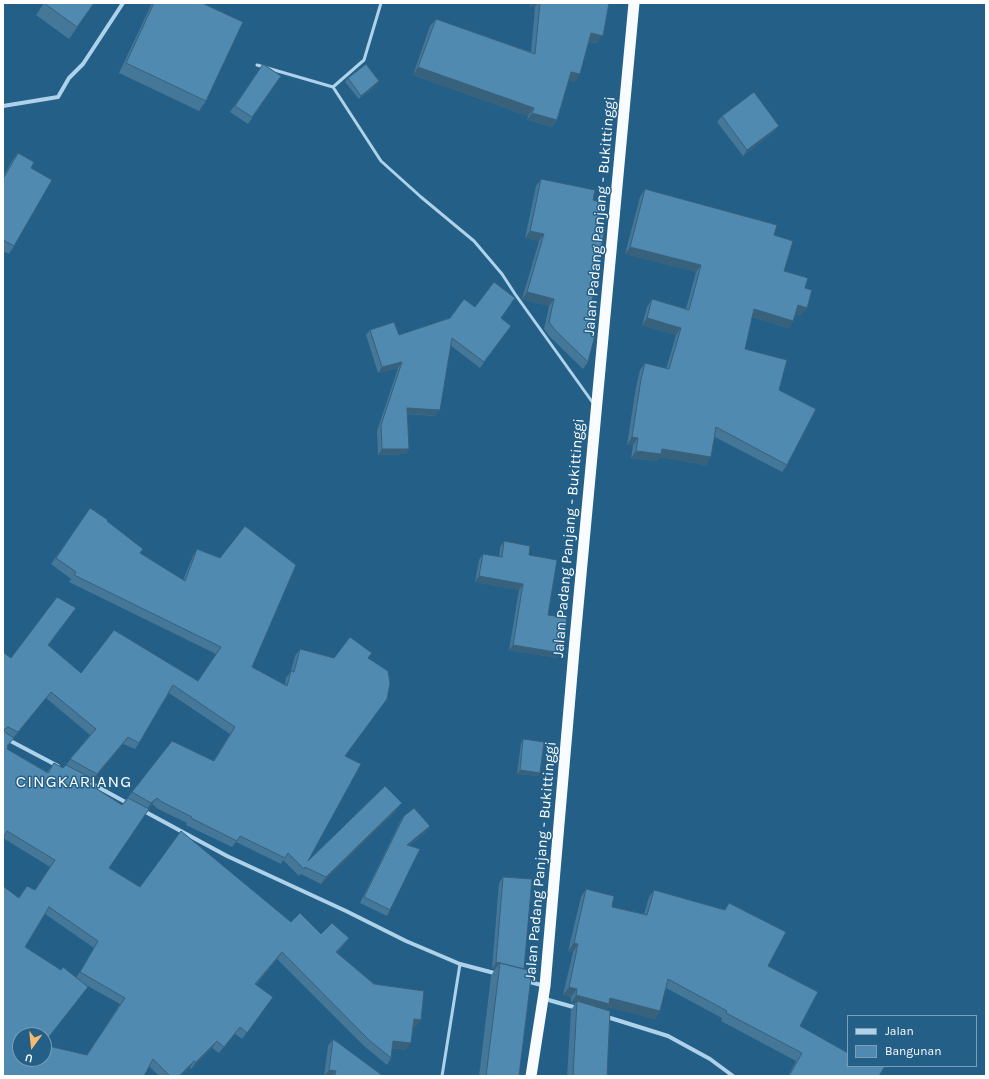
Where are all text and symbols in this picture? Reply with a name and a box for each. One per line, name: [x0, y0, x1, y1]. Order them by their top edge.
street label: Jalan Padang Panjang - Bukittinggi: [581, 96, 619, 336]
street label: Jalan Padang Panjang - Bukittinggi: [550, 418, 588, 658]
street label: Jalan Padang Panjang - Bukittinggi: [522, 741, 560, 981]
district label: CINGKARIANG: [16, 772, 132, 792]
legend: [847, 1015, 977, 1067]
text: Jalan: [885, 1024, 914, 1038]
north arrow: [12, 1027, 52, 1067]
text: Bangunan: [885, 1044, 941, 1058]
text: U: [24, 1051, 34, 1065]

